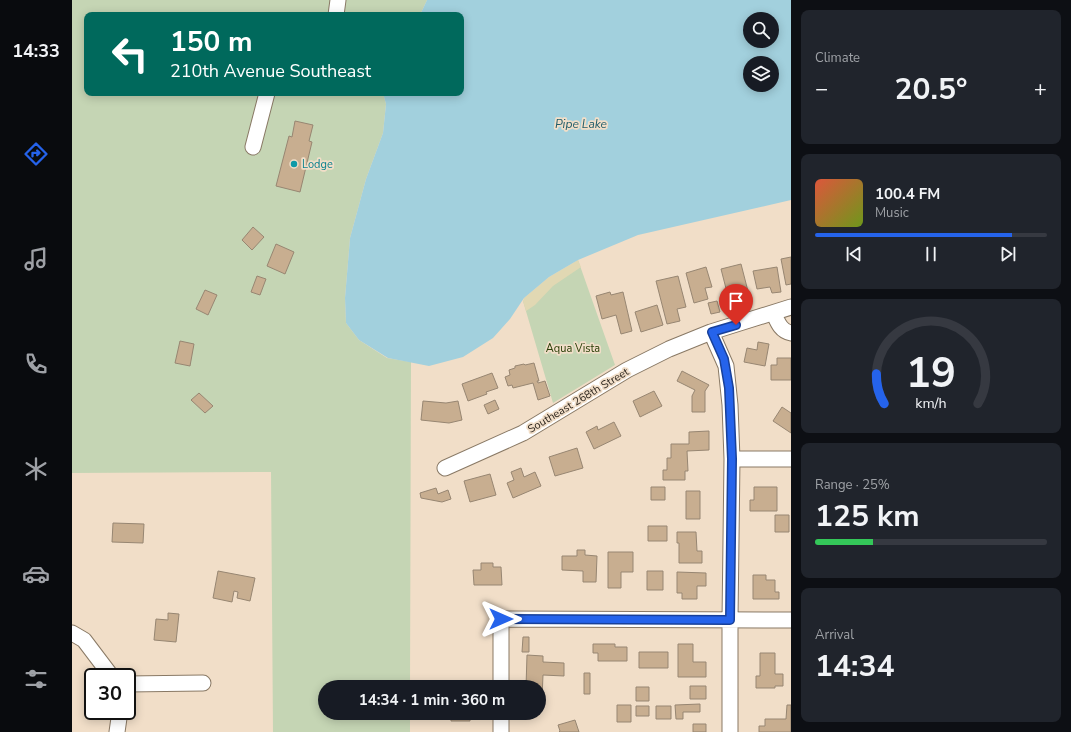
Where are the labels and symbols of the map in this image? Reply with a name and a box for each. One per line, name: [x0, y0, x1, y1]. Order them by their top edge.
water label: Pipe Lake: [555, 116, 608, 132]
place label: Lodge: [302, 157, 333, 172]
marker: Lodge: [289, 159, 299, 169]
pin: [719, 284, 753, 325]
park label: Aqua Vista: [546, 341, 600, 356]
street label: Southeast 268th Street: [525, 364, 632, 437]
position arrow: [480, 598, 522, 640]
speed limit sign: 30: [84, 668, 136, 720]

